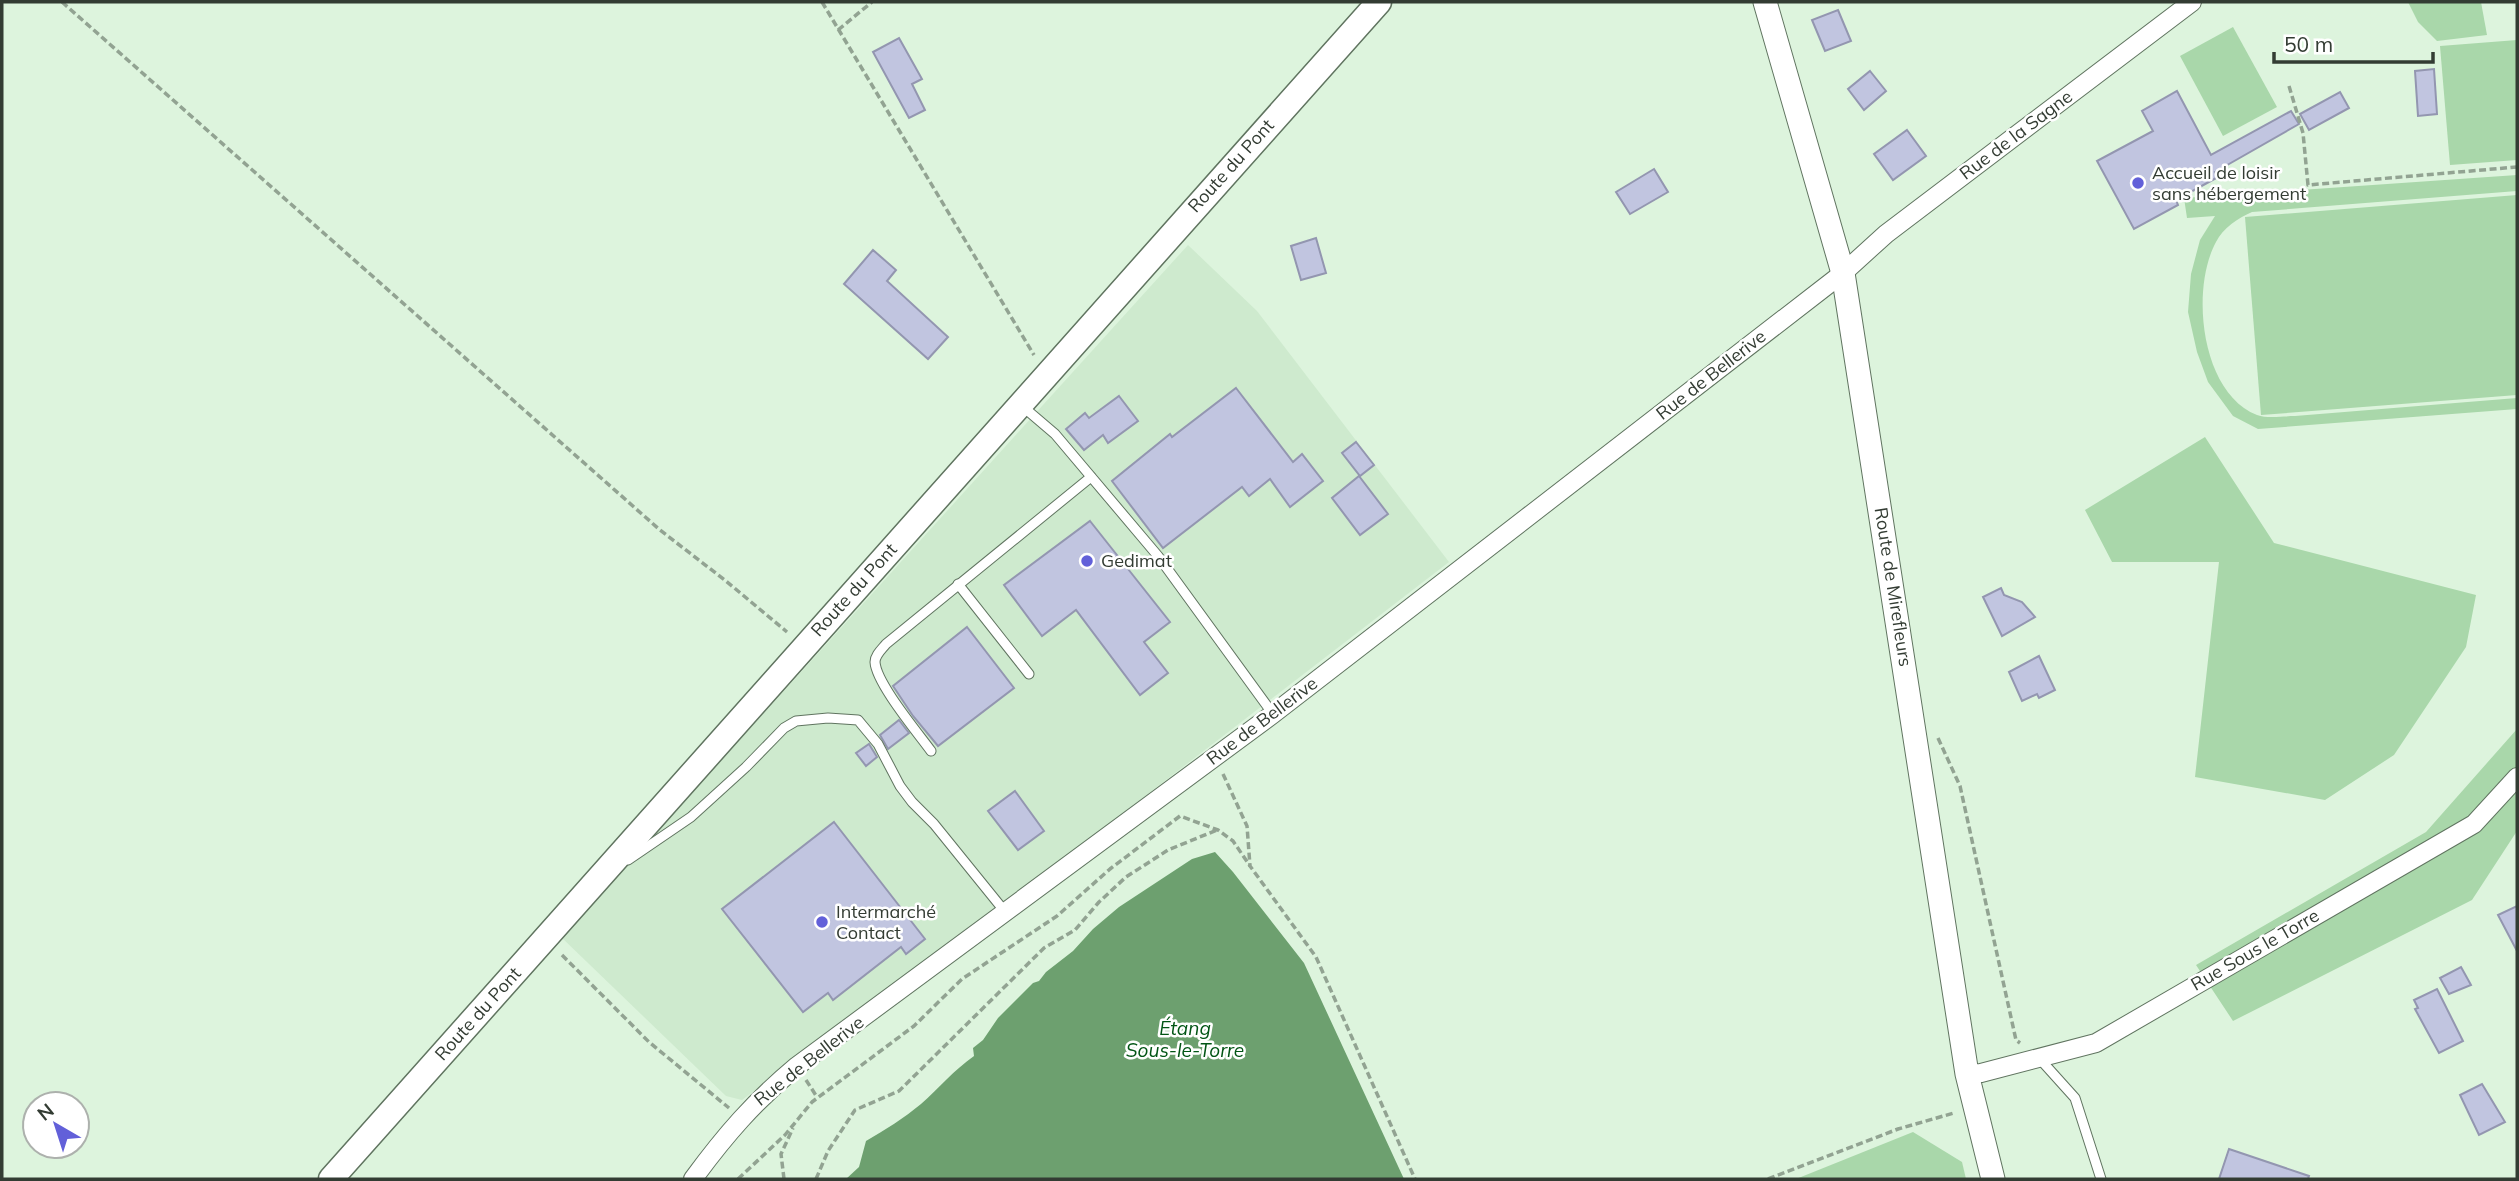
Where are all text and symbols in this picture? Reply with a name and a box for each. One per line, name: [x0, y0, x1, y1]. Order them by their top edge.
scale bar: [2274, 21, 2433, 65]
text: 50 m: [2284, 31, 2333, 57]
street label: Rue de la Sagne: [1955, 85, 2077, 185]
street label: Route du Pont: [1183, 114, 1279, 217]
place label: Accueil de loisir sans hébergement: [2152, 161, 2306, 205]
marker: Accueil de loisir sans hébergement: [2130, 175, 2146, 191]
street label: Rue de Bellerive: [1651, 325, 1770, 425]
street label: Route de Mirefleurs: [1870, 506, 1917, 668]
street label: Route du Pont: [806, 538, 902, 641]
place label: Gedimat: [1101, 549, 1172, 572]
marker: Gedimat: [1079, 553, 1095, 569]
street label: Rue de Bellerive: [1202, 671, 1322, 770]
place label: Intermarché Contact: [836, 900, 936, 944]
street label: Rue Sous le Torre: [2187, 904, 2323, 996]
marker: Intermarché Contact: [814, 914, 830, 930]
street label: Route du Pont: [430, 962, 526, 1065]
street label: Rue de Bellerive: [749, 1011, 868, 1111]
water label: Étang Sous-le-Torre: [1126, 1016, 1244, 1062]
north arrow: [21, 1090, 91, 1160]
text: N: [32, 1098, 58, 1126]

